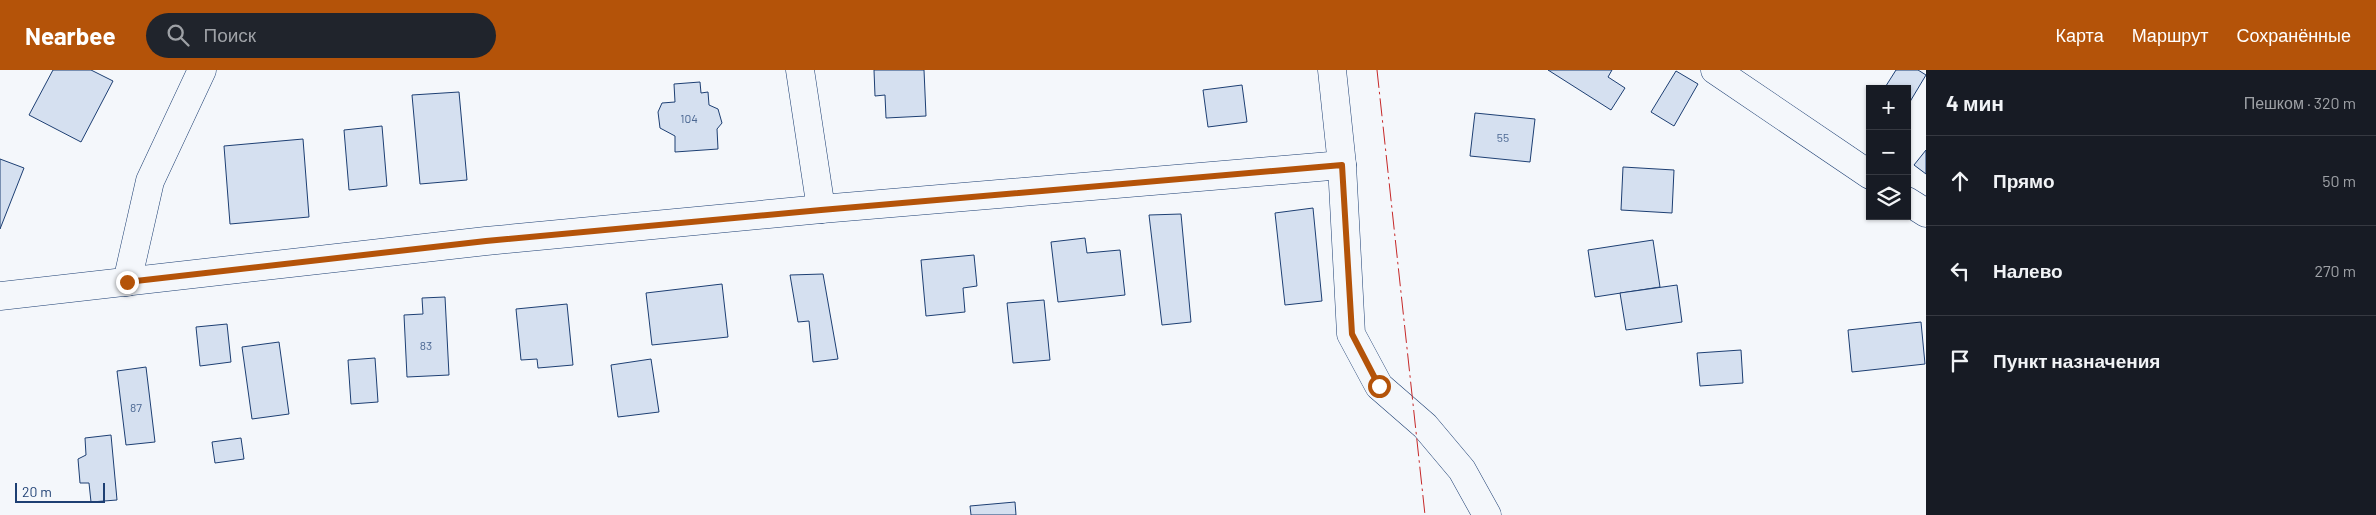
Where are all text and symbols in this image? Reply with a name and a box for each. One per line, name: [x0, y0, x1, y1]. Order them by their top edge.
search box: [146, 13, 496, 58]
text: Nearbee: [25, 21, 116, 50]
icon: search: [164, 21, 192, 49]
text: Поиск: [204, 23, 256, 46]
text: Карта: [2056, 24, 2104, 46]
text: Маршрут: [2132, 24, 2208, 46]
text: Сохранённые: [2236, 24, 2351, 46]
map controls: [1866, 85, 1911, 220]
button: +: [1866, 85, 1911, 130]
text: 4 мин: [1946, 90, 2004, 115]
text: Пешком · 320 m: [2244, 93, 2356, 112]
house number: 104: [680, 111, 698, 125]
house number: 55: [1497, 130, 1509, 144]
button: −: [1866, 130, 1911, 175]
icon: ahead: [1946, 167, 1974, 195]
text: Прямо: [1993, 169, 2055, 192]
text: 50 m: [2322, 171, 2356, 190]
button: layers: [1866, 175, 1911, 220]
icon: left: [1946, 257, 1974, 285]
text: Налево: [1993, 259, 2063, 282]
text: 270 m: [2314, 261, 2356, 280]
route end: [116, 271, 139, 294]
house number: 83: [420, 338, 432, 352]
icon: arrive: [1946, 347, 1974, 375]
text: Пункт назначения: [1993, 349, 2160, 372]
route start: [1368, 375, 1391, 398]
house number: 87: [130, 400, 142, 414]
scale bar: [15, 480, 105, 503]
text: 20 m: [22, 483, 52, 500]

